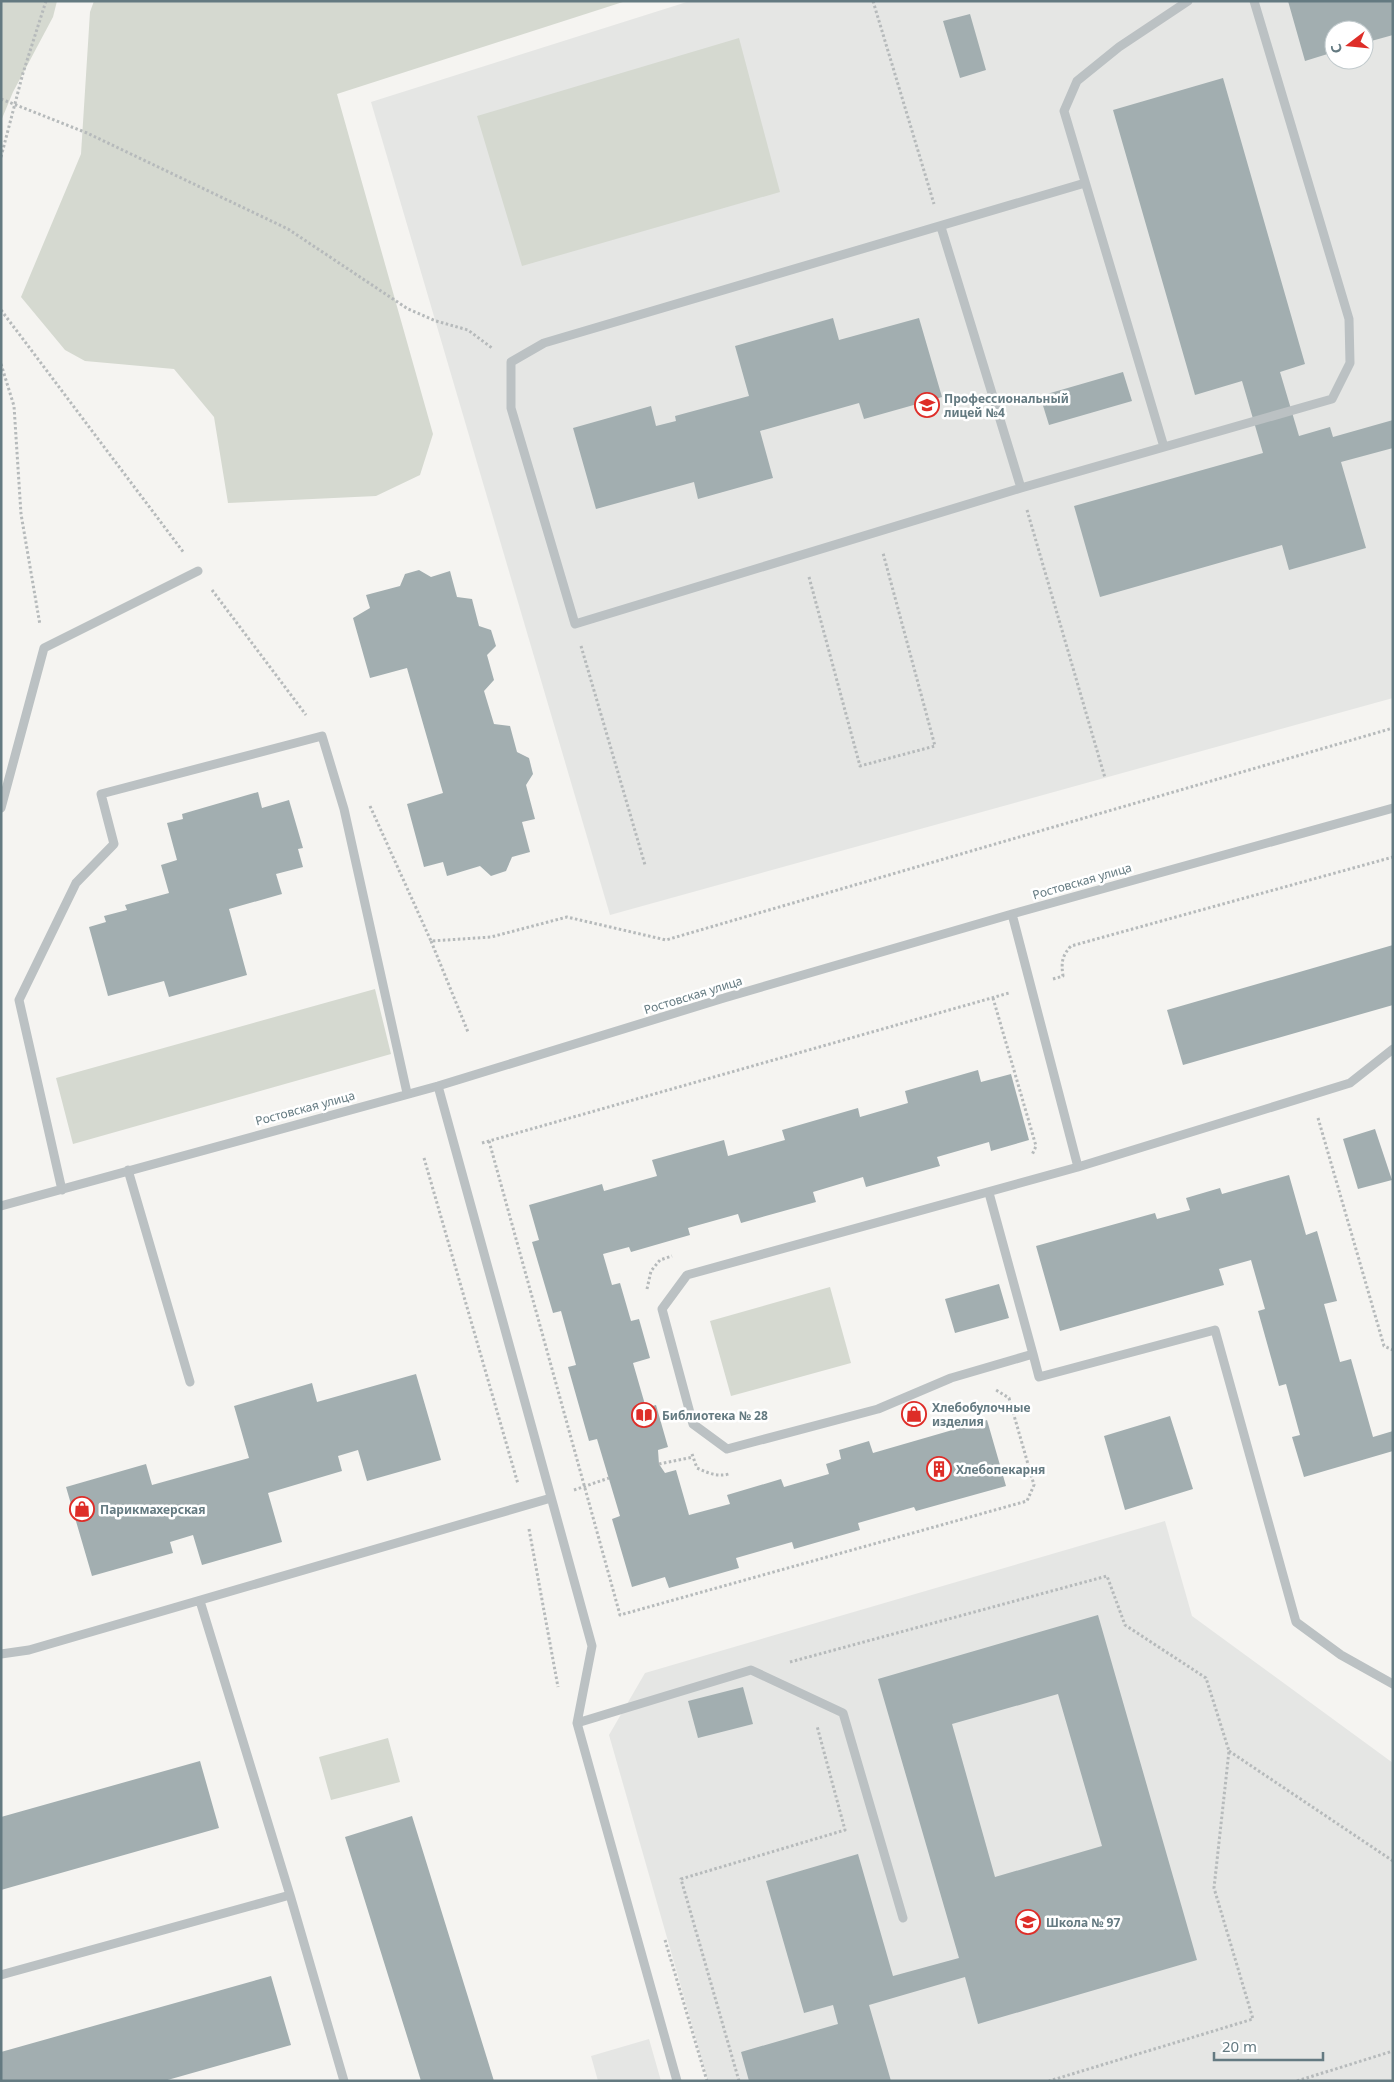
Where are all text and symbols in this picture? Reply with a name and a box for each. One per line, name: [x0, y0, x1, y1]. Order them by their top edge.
north arrow: [1324, 20, 1374, 70]
text: С: [1326, 42, 1346, 56]
place label: Профессиональный лицей №4: [944, 390, 1069, 421]
school or university icon: Профессиональный лицей №4: [914, 392, 940, 418]
street label: Ростовская улица: [1030, 859, 1134, 903]
street label: Ростовская улица: [642, 972, 744, 1018]
street label: Ростовская улица: [253, 1087, 357, 1129]
place label: Хлебобулочные изделия: [932, 1399, 1030, 1430]
shop icon: Хлебобулочные изделия: [901, 1401, 927, 1427]
library icon: Библиотека № 28: [631, 1402, 657, 1428]
place label: Библиотека № 28: [662, 1407, 768, 1424]
building icon: Хлебопекарня: [926, 1456, 952, 1482]
place label: Хлебопекарня: [956, 1461, 1045, 1478]
shop icon: Парикмахерская: [69, 1496, 95, 1522]
place label: Парикмахерская: [100, 1501, 206, 1518]
school or university icon: Школа № 97: [1015, 1909, 1041, 1935]
place label: Школа № 97: [1046, 1914, 1120, 1931]
scale bar: [1214, 2030, 1323, 2062]
text: 20 m: [1222, 2036, 1257, 2056]

